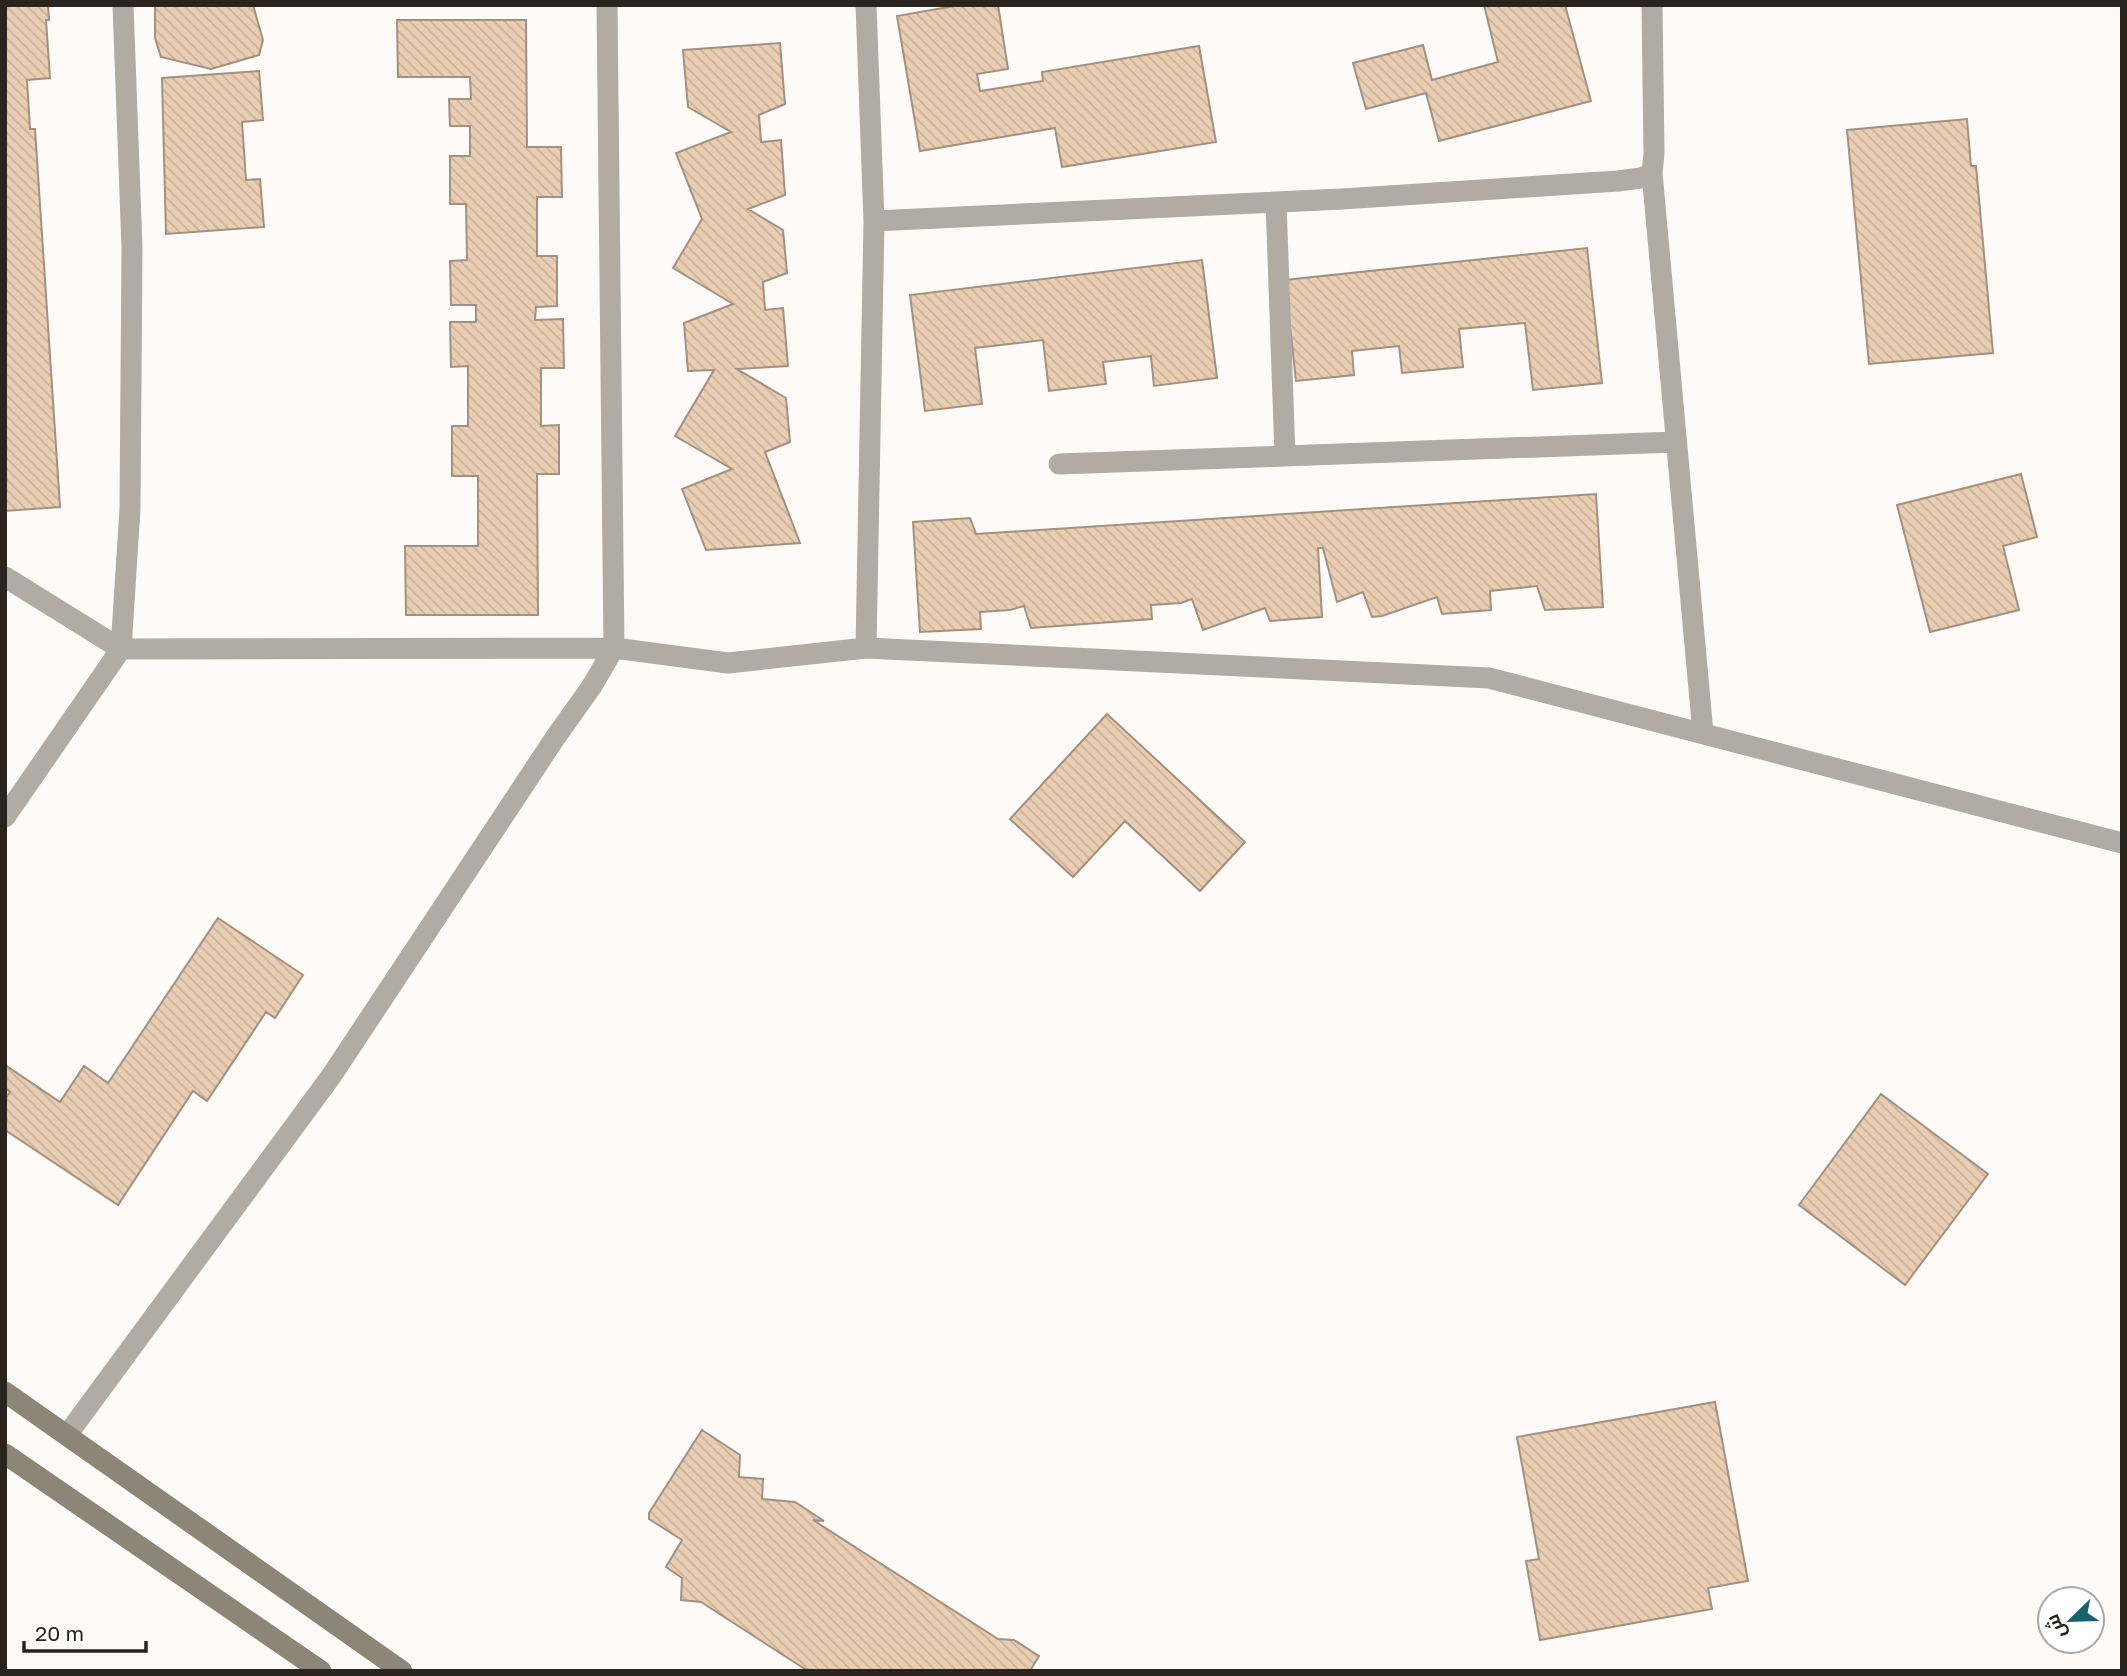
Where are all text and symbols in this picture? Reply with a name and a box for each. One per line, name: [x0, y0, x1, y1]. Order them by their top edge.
north arrow: [2036, 1585, 2106, 1655]
scale bar: [24, 1610, 147, 1654]
text: ش: [2040, 1611, 2071, 1643]
text: 20 m: [35, 1620, 84, 1646]

